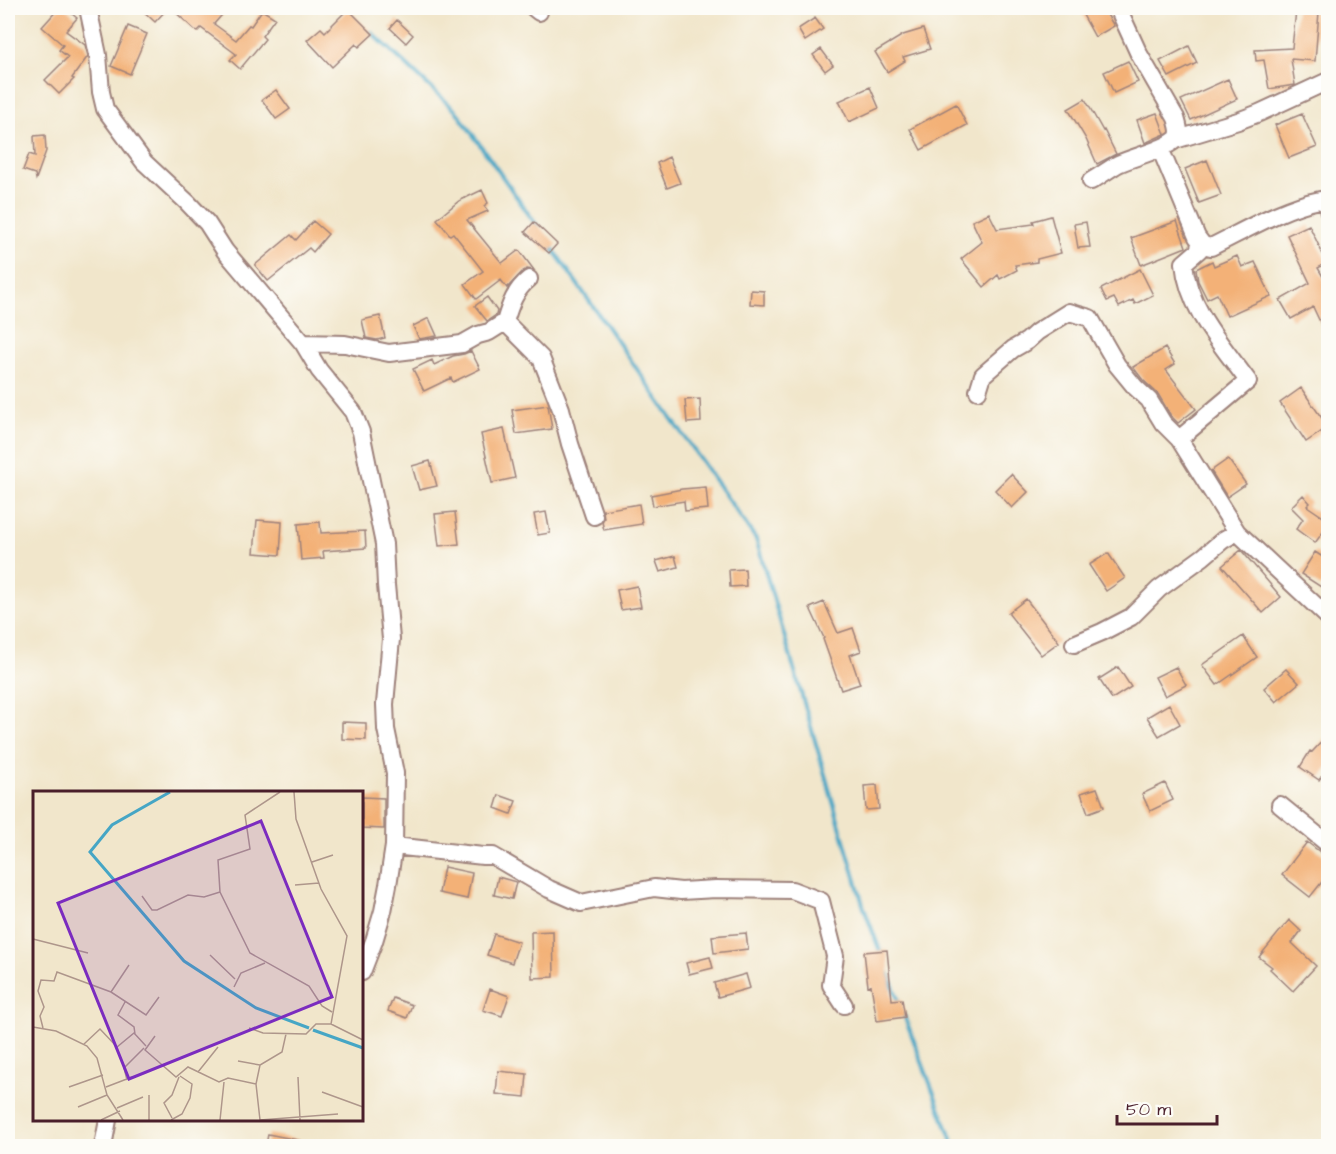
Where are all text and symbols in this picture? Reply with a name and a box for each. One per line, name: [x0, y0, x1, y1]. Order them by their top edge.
inset map: [33, 791, 363, 1121]
scale bar: [1117, 1088, 1218, 1126]
text: 50 m: [1126, 1097, 1171, 1122]

